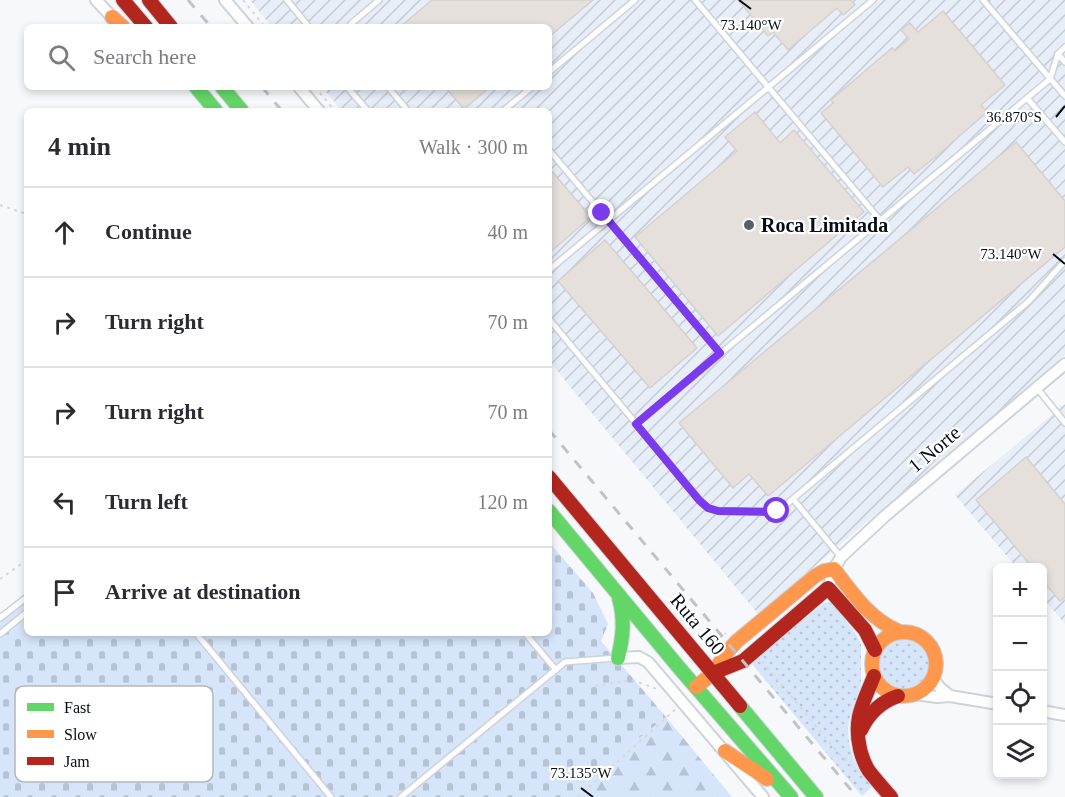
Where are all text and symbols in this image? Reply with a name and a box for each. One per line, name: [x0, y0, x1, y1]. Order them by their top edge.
text: 73.140°W: [720, 17, 783, 33]
search box: [24, 24, 552, 90]
icon: search: [45, 41, 78, 74]
text: Search here: [93, 44, 196, 69]
text: 36.870°S: [986, 109, 1042, 125]
text: 4 min: [48, 132, 111, 161]
text: Walk · 300 m: [419, 136, 528, 158]
route end: [588, 199, 614, 225]
place label: Roca Limitada: [761, 214, 888, 236]
icon: ahead: [48, 216, 81, 249]
marker: Roca Limitada: [742, 218, 756, 232]
text: Continue: [105, 219, 192, 244]
text: 40 m: [487, 221, 528, 243]
text: 73.140°W: [980, 246, 1043, 262]
icon: right: [48, 306, 81, 339]
text: Turn right: [105, 309, 204, 334]
text: 70 m: [487, 311, 528, 333]
icon: right: [48, 396, 81, 429]
text: Turn right: [105, 399, 204, 424]
text: 70 m: [487, 401, 528, 423]
street label: 1 Norte: [904, 421, 964, 477]
icon: left: [48, 486, 81, 519]
text: Turn left: [105, 489, 188, 514]
text: 120 m: [477, 491, 528, 513]
route start: [763, 497, 789, 523]
map controls: [993, 563, 1047, 779]
button: +: [993, 563, 1047, 617]
icon: arrive: [48, 576, 81, 609]
text: Arrive at destination: [105, 579, 301, 604]
street label: Ruta 160: [666, 589, 730, 659]
button: −: [993, 617, 1047, 671]
button: locate: [993, 671, 1047, 725]
legend: [15, 686, 213, 782]
text: Fast: [64, 699, 91, 716]
button: layers: [993, 725, 1047, 779]
text: Slow: [64, 726, 97, 743]
text: Jam: [64, 753, 90, 770]
text: 73.135°W: [550, 765, 613, 781]

